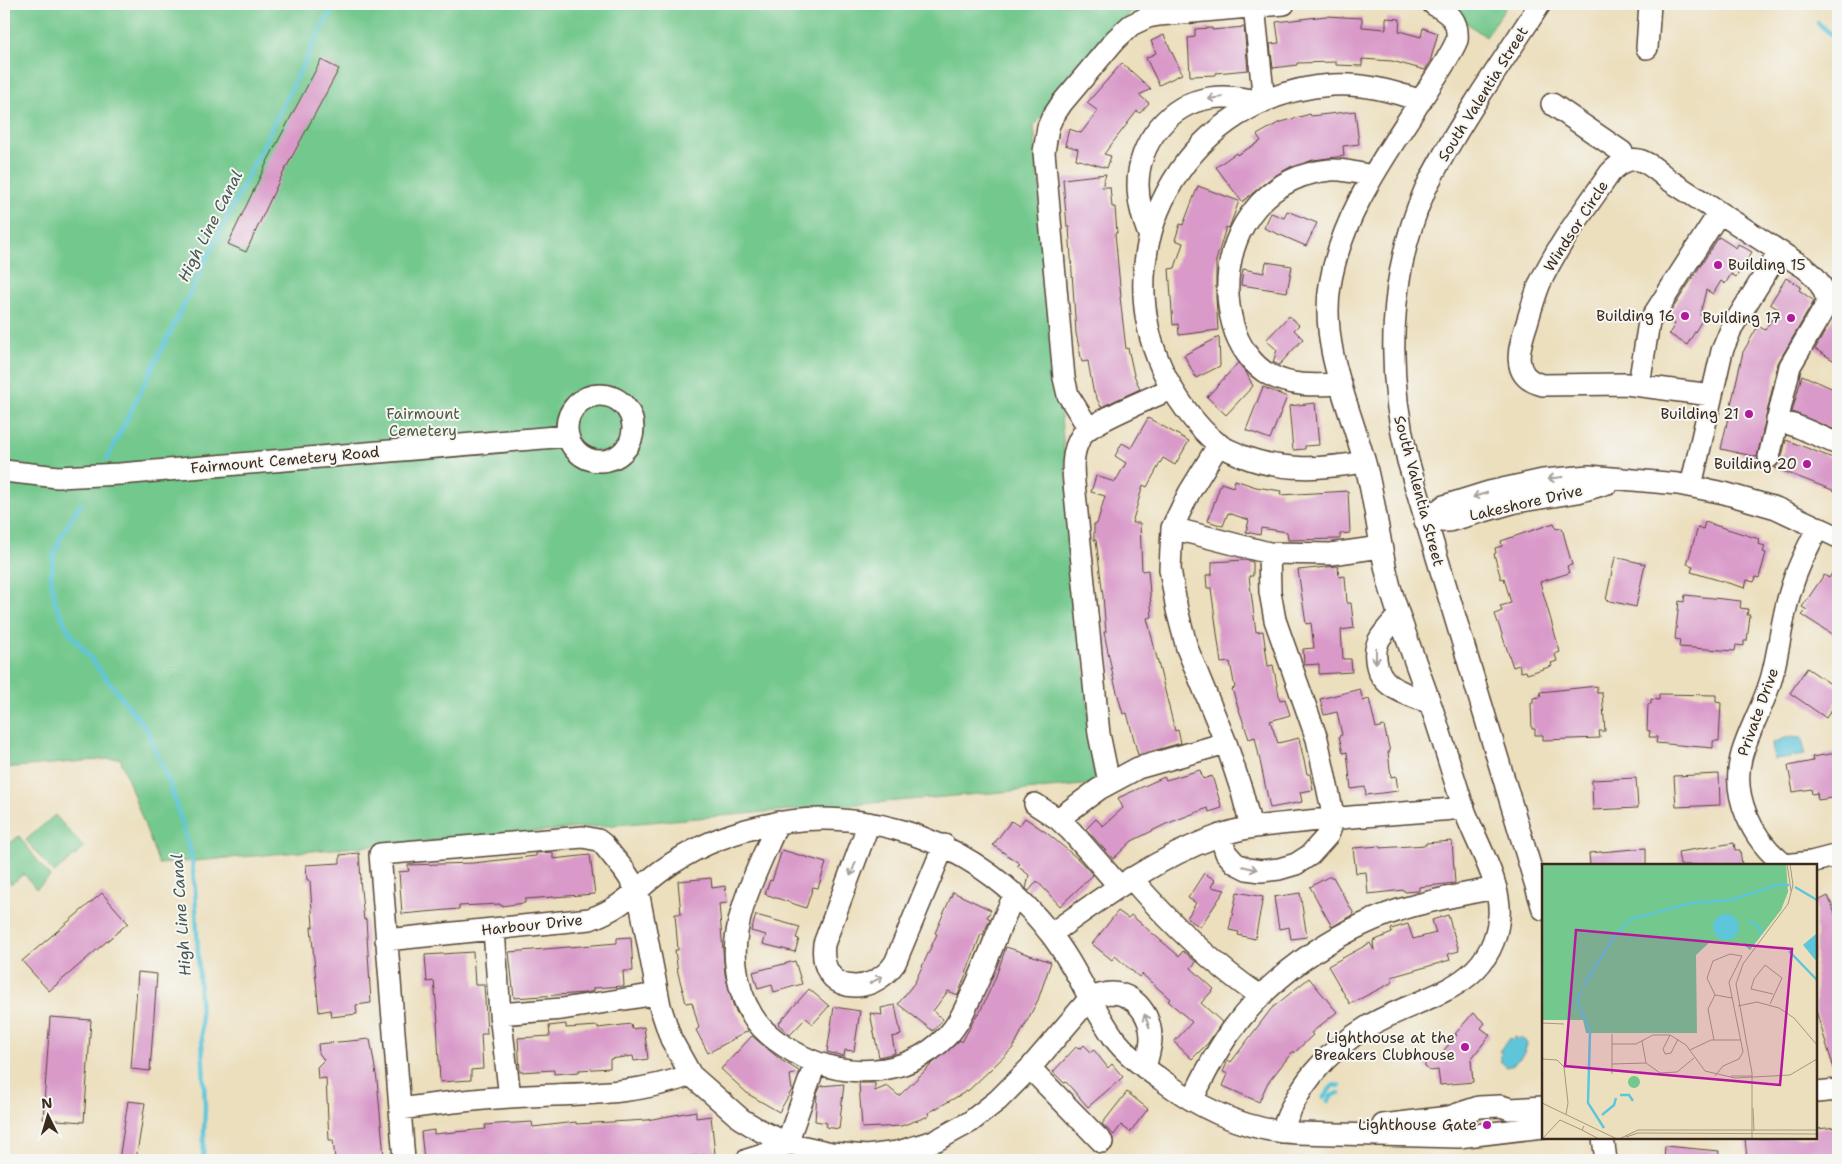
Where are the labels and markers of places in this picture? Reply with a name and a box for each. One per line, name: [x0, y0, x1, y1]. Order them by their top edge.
place label: Building 15: [1728, 255, 1806, 275]
marker: Building 15: [1712, 259, 1724, 271]
place label: Building 16: [1596, 306, 1675, 326]
place label: Building 17: [1702, 308, 1781, 328]
marker: Building 16: [1679, 310, 1691, 322]
marker: Building 17: [1785, 312, 1797, 324]
place label: Building 21: [1660, 404, 1739, 424]
marker: Building 21: [1743, 408, 1755, 420]
place label: Building 20: [1714, 454, 1797, 474]
marker: Building 20: [1801, 458, 1813, 470]
place label: Lighthouse at the Breakers Clubhouse: [1314, 1028, 1455, 1065]
marker: Lighthouse at the Breakers Clubhouse: [1459, 1041, 1471, 1053]
place label: Lighthouse Gate: [1358, 1115, 1477, 1135]
marker: Lighthouse Gate: [1481, 1119, 1493, 1131]

